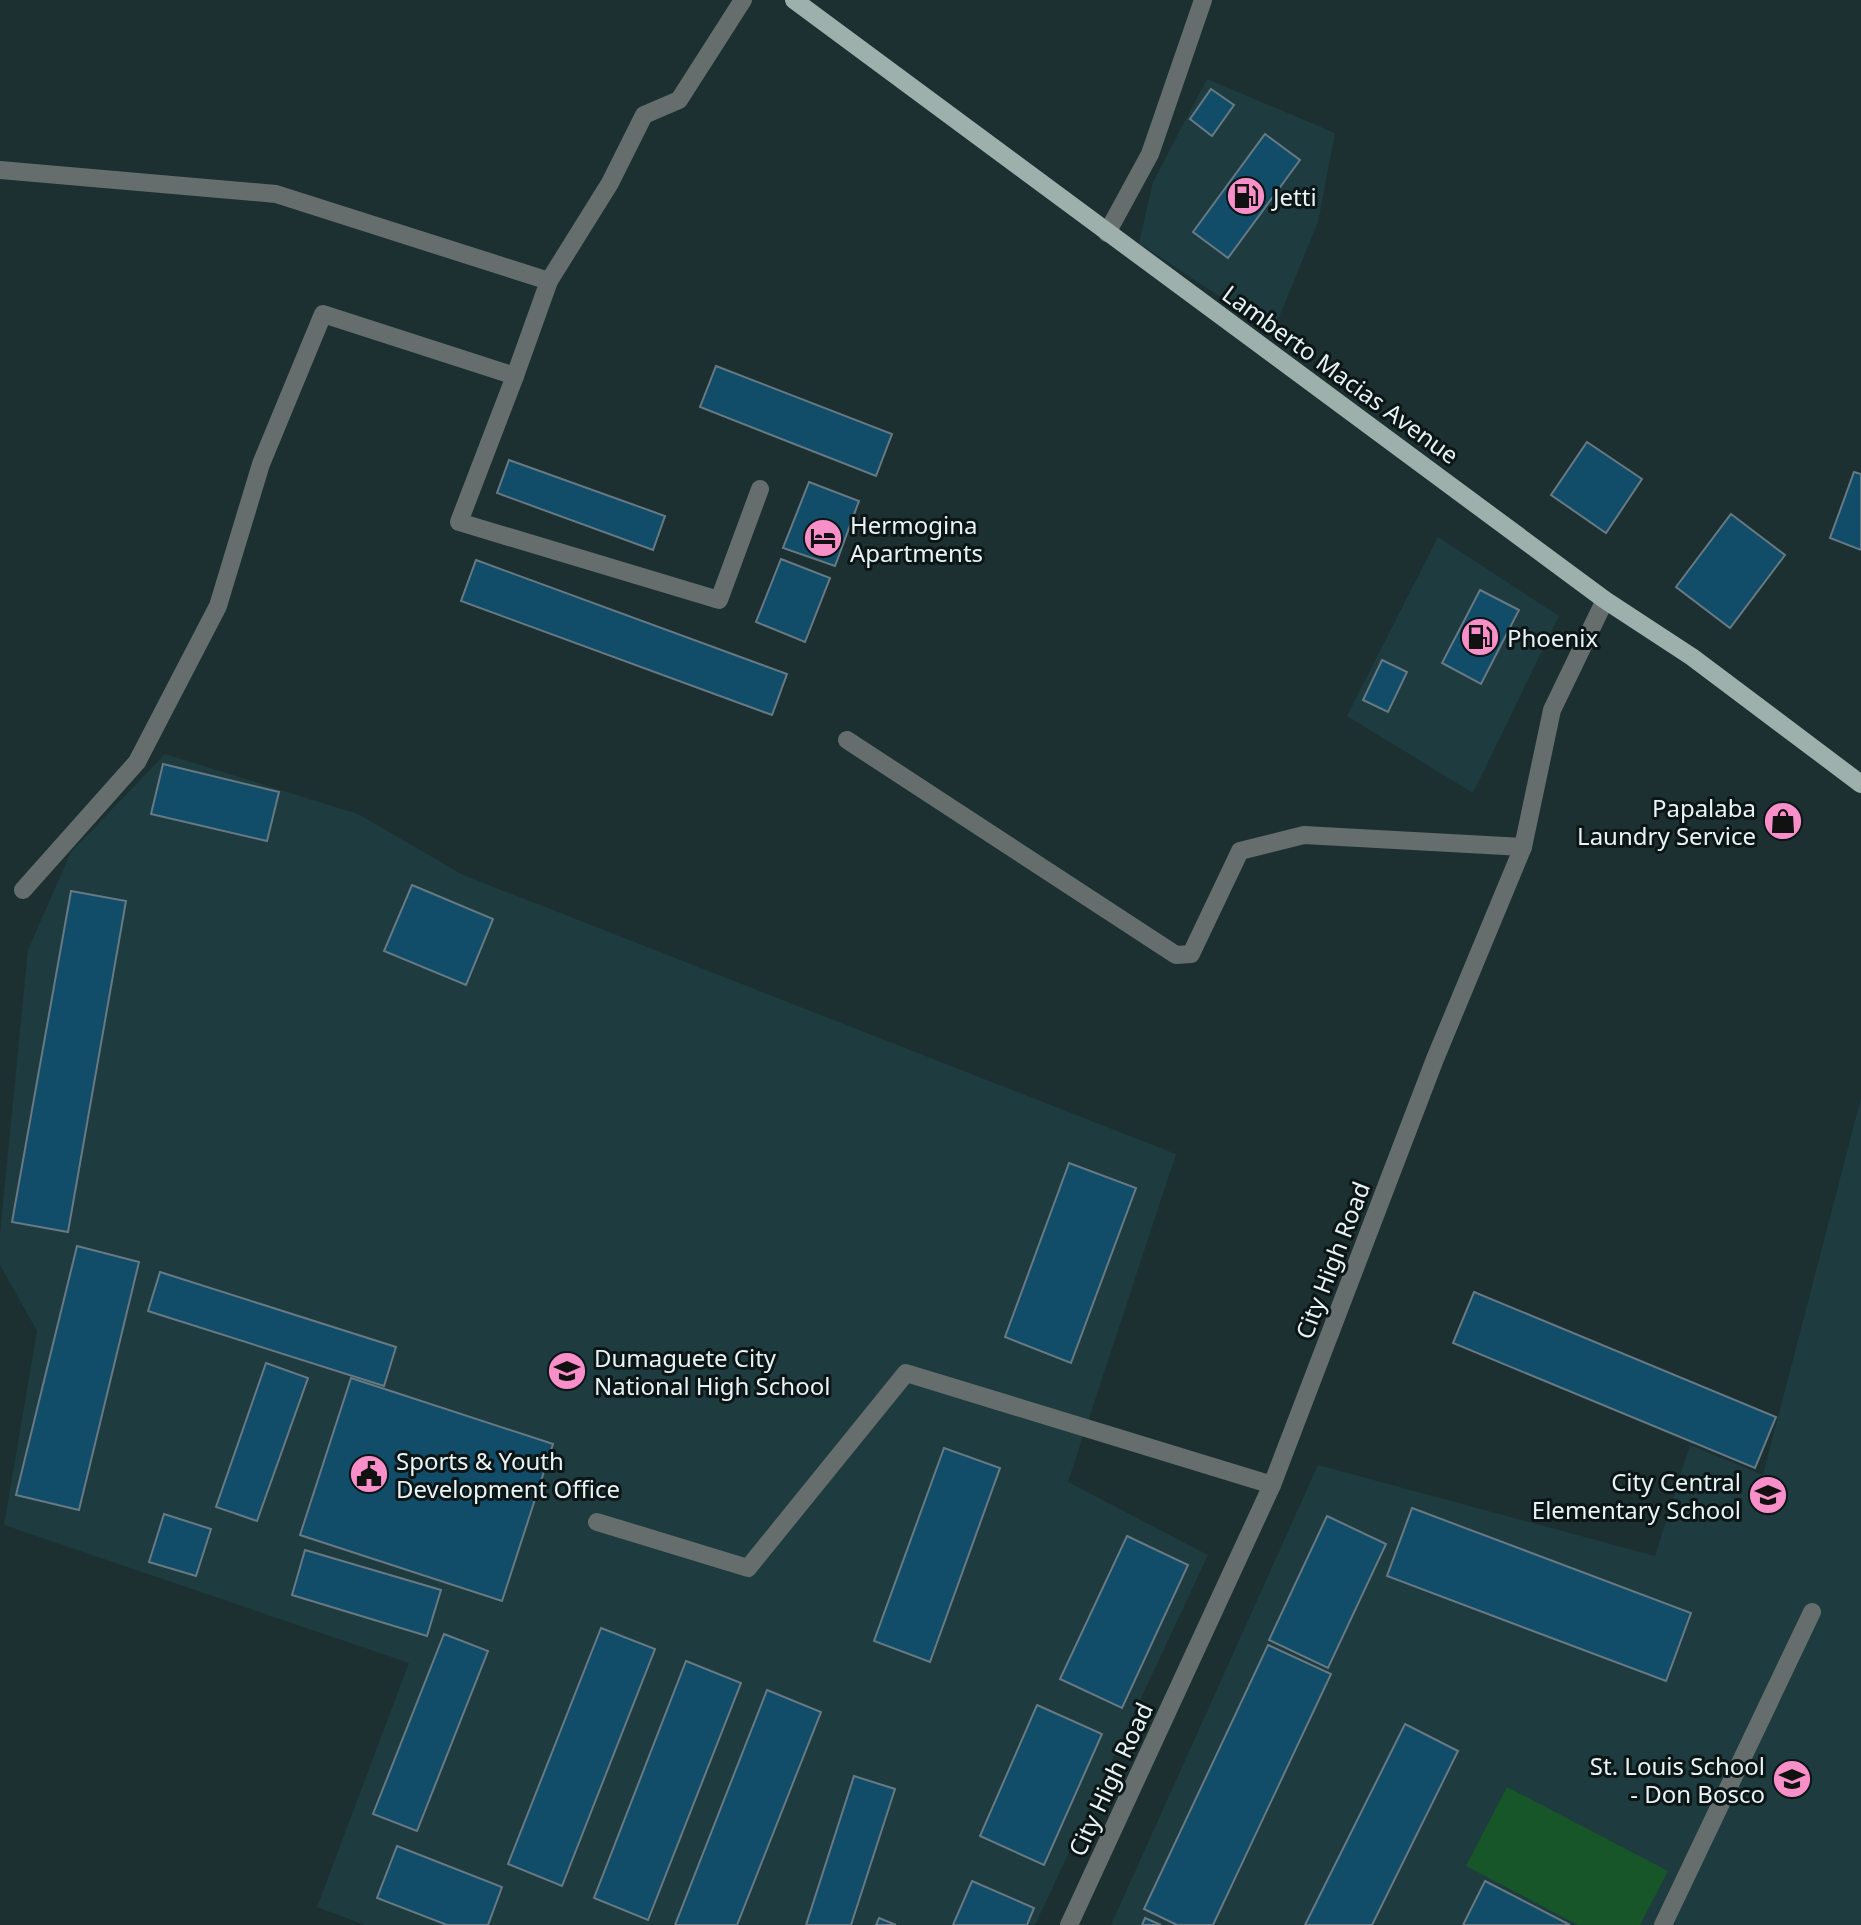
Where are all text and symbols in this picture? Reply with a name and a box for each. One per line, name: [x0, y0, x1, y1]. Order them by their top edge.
fuel station icon: Jetti: [1225, 175, 1267, 217]
place label: Jetti: [1271, 180, 1317, 213]
street label: Lamberto Macias Avenue: [1216, 277, 1466, 471]
place label: Hermogina Apartments: [850, 508, 983, 569]
hotel icon: Hermogina Apartments: [802, 517, 844, 559]
fuel station icon: Phoenix: [1459, 616, 1501, 658]
place label: Phoenix: [1507, 621, 1598, 654]
place label: Papalaba Laundry Service: [1577, 791, 1756, 852]
shop icon: Papalaba Laundry Service: [1762, 800, 1804, 842]
street label: City High Road: [1287, 1177, 1377, 1343]
place label: Dumaguete City National High School: [594, 1341, 830, 1402]
school or university icon: Dumaguete City National High School: [546, 1350, 588, 1392]
place label: Sports & Youth Development Office: [396, 1444, 620, 1505]
public building icon: Sports & Youth Development Office: [348, 1453, 390, 1495]
place label: City Central Elementary School: [1532, 1465, 1741, 1526]
school or university icon: City Central Elementary School: [1747, 1474, 1789, 1516]
street label: City High Road: [1060, 1697, 1160, 1861]
place label: St. Louis School - Don Bosco: [1590, 1749, 1765, 1810]
school or university icon: St. Louis School - Don Bosco: [1771, 1758, 1813, 1800]

